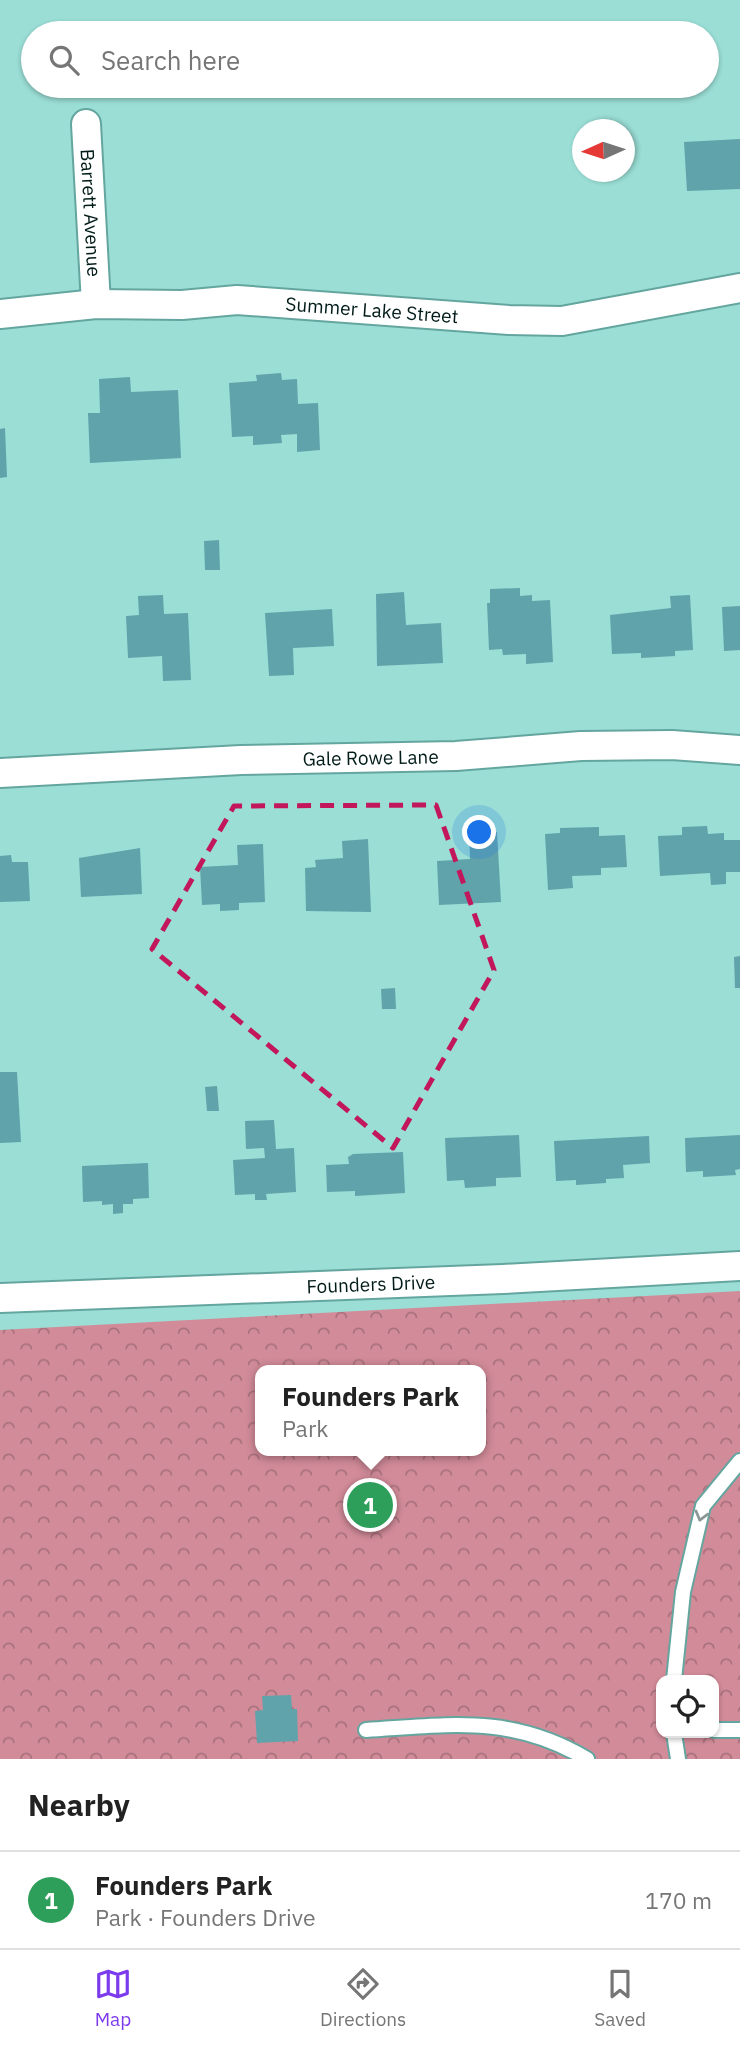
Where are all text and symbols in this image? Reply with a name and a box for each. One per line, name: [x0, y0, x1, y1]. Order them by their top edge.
search box: [21, 21, 719, 98]
icon: search: [45, 41, 83, 79]
text: Search here: [101, 43, 240, 77]
north arrow: [572, 119, 635, 182]
street label: Barrett Avenue: [75, 148, 106, 277]
street label: Summer Lake Street: [285, 292, 459, 328]
street label: Gale Rowe Lane: [302, 744, 439, 771]
your location: [462, 815, 496, 849]
street label: Founders Drive: [306, 1270, 436, 1298]
popup: [255, 1365, 486, 1456]
text: Founders Park: [282, 1379, 459, 1413]
text: Park: [282, 1413, 328, 1443]
pin: 1: [347, 1479, 393, 1531]
one-way arrow: [695, 1510, 709, 1522]
map controls: [656, 1675, 719, 1738]
button: locate: [656, 1675, 719, 1738]
text: Nearby: [28, 1785, 130, 1824]
text: Founders Park: [95, 1868, 272, 1902]
text: 1: [44, 1885, 58, 1915]
text: 170 m: [645, 1885, 712, 1915]
text: Park · Founders Drive: [95, 1902, 316, 1932]
tab: Map: [94, 1965, 132, 2031]
tab: Directions: [320, 1965, 406, 2031]
tab: Saved: [594, 1965, 646, 2031]

